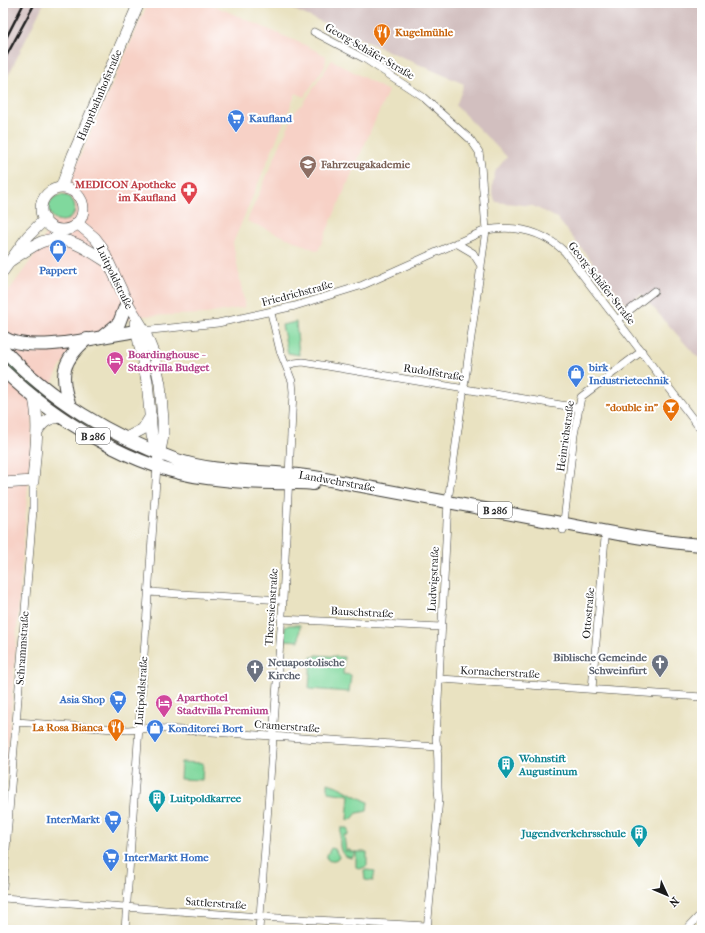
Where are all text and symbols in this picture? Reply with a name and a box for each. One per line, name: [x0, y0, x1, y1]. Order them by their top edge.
street label: Georg-Schäfer-Straße: [323, 21, 417, 83]
restaurant icon: Kugelmühle: [372, 22, 392, 47]
place label: Kugelmühle: [395, 26, 454, 39]
street label: Hauptbahnhofstraße: [74, 47, 125, 143]
supermarket icon: Kaufland: [226, 108, 246, 133]
place label: Kaufland: [249, 112, 293, 125]
school or university icon: Fahrzeugakademie: [298, 154, 318, 179]
place label: Fahrzeugakademie: [320, 158, 411, 171]
place label: MEDICON Apotheke im Kaufland: [74, 178, 177, 204]
pharmacy icon: MEDICON Apotheke im Kaufland: [179, 180, 199, 205]
shop icon: Pappert: [48, 238, 68, 263]
street label: Georg-Schäfer-Straße: [565, 239, 638, 328]
street label: Luitpoldstraße: [93, 243, 136, 312]
place label: Pappert: [39, 264, 78, 277]
street label: Friedrichstraße: [260, 278, 335, 309]
place label: Boardinghouse - Stadtvilla Budget: [128, 348, 211, 374]
hotel icon: Boardinghouse - Stadtvilla Budget: [105, 350, 125, 375]
street label: Rudolfstraße: [403, 361, 466, 384]
place label: birk Industrietechnik: [588, 361, 669, 387]
shop icon: birk Industrietechnik: [566, 363, 586, 388]
bar icon: "double in": [661, 397, 681, 422]
street label: Heinrichstraße: [554, 399, 577, 472]
place label: "double in": [606, 401, 659, 414]
road number: B 286: [76, 428, 110, 444]
street label: Landwehrstraße: [298, 468, 377, 495]
road number: B 286: [478, 502, 512, 518]
street label: Ludwigstraße: [425, 546, 442, 612]
street label: Theresienstraße: [262, 567, 281, 646]
street label: Ottostraße: [580, 586, 597, 639]
street label: Bauschstraße: [330, 604, 394, 621]
street label: Schrammstraße: [13, 610, 32, 685]
place label: Biblische Gemeinde Schweinfurt: [553, 651, 648, 677]
church icon: Biblische Gemeinde Schweinfurt: [650, 653, 670, 678]
street label: Luitpoldstraße: [133, 655, 150, 726]
place label: Neuapostolische Kirche: [268, 656, 345, 682]
church icon: Neuapostolische Kirche: [245, 658, 265, 683]
street label: Kornacherstraße: [460, 664, 541, 681]
supermarket icon: Asia Shop: [108, 689, 128, 714]
place label: Aparthotel Stadtvilla Premium: [176, 691, 269, 717]
place label: Asia Shop: [59, 693, 105, 706]
hotel icon: Aparthotel Stadtvilla Premium: [154, 693, 174, 718]
restaurant icon: La Rosa Bianca: [106, 717, 126, 742]
shop icon: Konditorei Bort: [145, 718, 165, 743]
street label: Cramerstraße: [254, 718, 321, 735]
place label: La Rosa Bianca: [32, 721, 104, 734]
place label: Konditorei Bort: [168, 722, 244, 735]
place label: Wohnstift Augustinum: [518, 752, 578, 778]
building icon: Wohnstift Augustinum: [496, 754, 516, 779]
building icon: Luitpoldkarree: [147, 788, 167, 813]
place label: Luitpoldkarree: [170, 792, 242, 805]
supermarket icon: InterMarkt: [103, 809, 123, 834]
place label: InterMarkt: [46, 813, 101, 826]
building icon: Jugendverkehrsschule: [629, 823, 649, 848]
place label: Jugendverkehrsschule: [521, 827, 627, 840]
supermarket icon: InterMarkt Home: [101, 847, 121, 872]
place label: InterMarkt Home: [124, 851, 209, 864]
north arrow: [647, 875, 687, 915]
text: N: [666, 894, 681, 910]
street label: Sattlerstraße: [185, 895, 247, 912]

